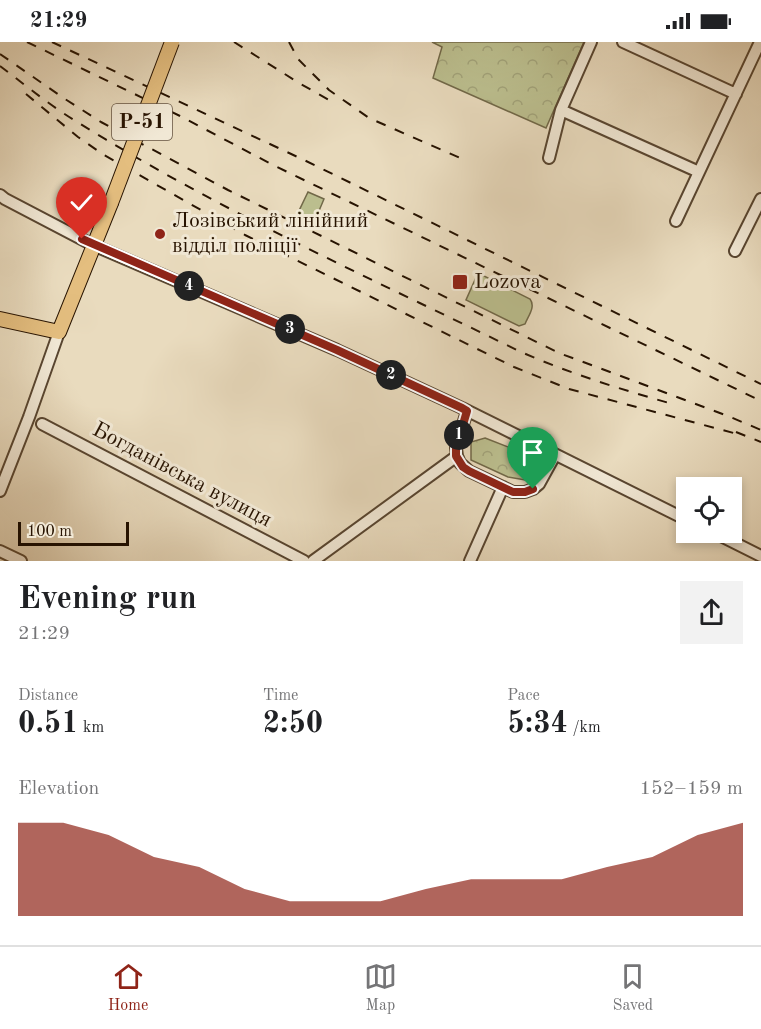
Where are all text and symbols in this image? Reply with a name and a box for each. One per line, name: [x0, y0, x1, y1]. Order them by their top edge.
text: 21:29: [30, 10, 87, 32]
road number: Р-51: [112, 104, 172, 140]
pin: [56, 177, 107, 239]
icon: check: [65, 186, 98, 219]
place label: Лозівський лінійний відділ поліції: [172, 210, 368, 257]
marker: Лозівський лінійний відділ поліції: [153, 227, 167, 241]
pin: 4: [174, 271, 204, 301]
place label: Lozova: [474, 271, 541, 293]
marker: Lozova: [451, 273, 469, 291]
text: 4: [184, 278, 194, 294]
pin: 3: [275, 314, 305, 344]
text: 3: [285, 321, 295, 337]
pin: 2: [376, 360, 406, 390]
text: 2: [386, 367, 396, 383]
street label: Богданівська вулиця: [89, 418, 275, 532]
pin: 1: [444, 420, 474, 450]
text: 1: [454, 427, 464, 443]
pin: [507, 427, 558, 489]
icon: arrive: [516, 436, 549, 469]
map controls: [676, 477, 742, 543]
button: locate: [676, 477, 742, 543]
scale bar: [18, 519, 129, 546]
text: 100 m: [27, 524, 72, 540]
button: share: [680, 581, 743, 644]
text: Evening run: [18, 583, 197, 616]
text: 21:29: [18, 624, 70, 644]
text: Distance: [18, 688, 78, 704]
text: Time: [263, 688, 298, 704]
text: Pace: [507, 688, 540, 704]
text: 0.51: [18, 709, 79, 739]
text: 2:50: [263, 709, 323, 739]
text: 5:34: [507, 709, 568, 739]
text: km: [79, 720, 104, 736]
text: /km: [568, 720, 601, 736]
text: Elevation: [18, 779, 99, 799]
text: 152–159 m: [640, 779, 743, 799]
tab: Home: [108, 960, 148, 1016]
tab: Map: [364, 960, 397, 1016]
tab: Saved: [612, 960, 653, 1016]

